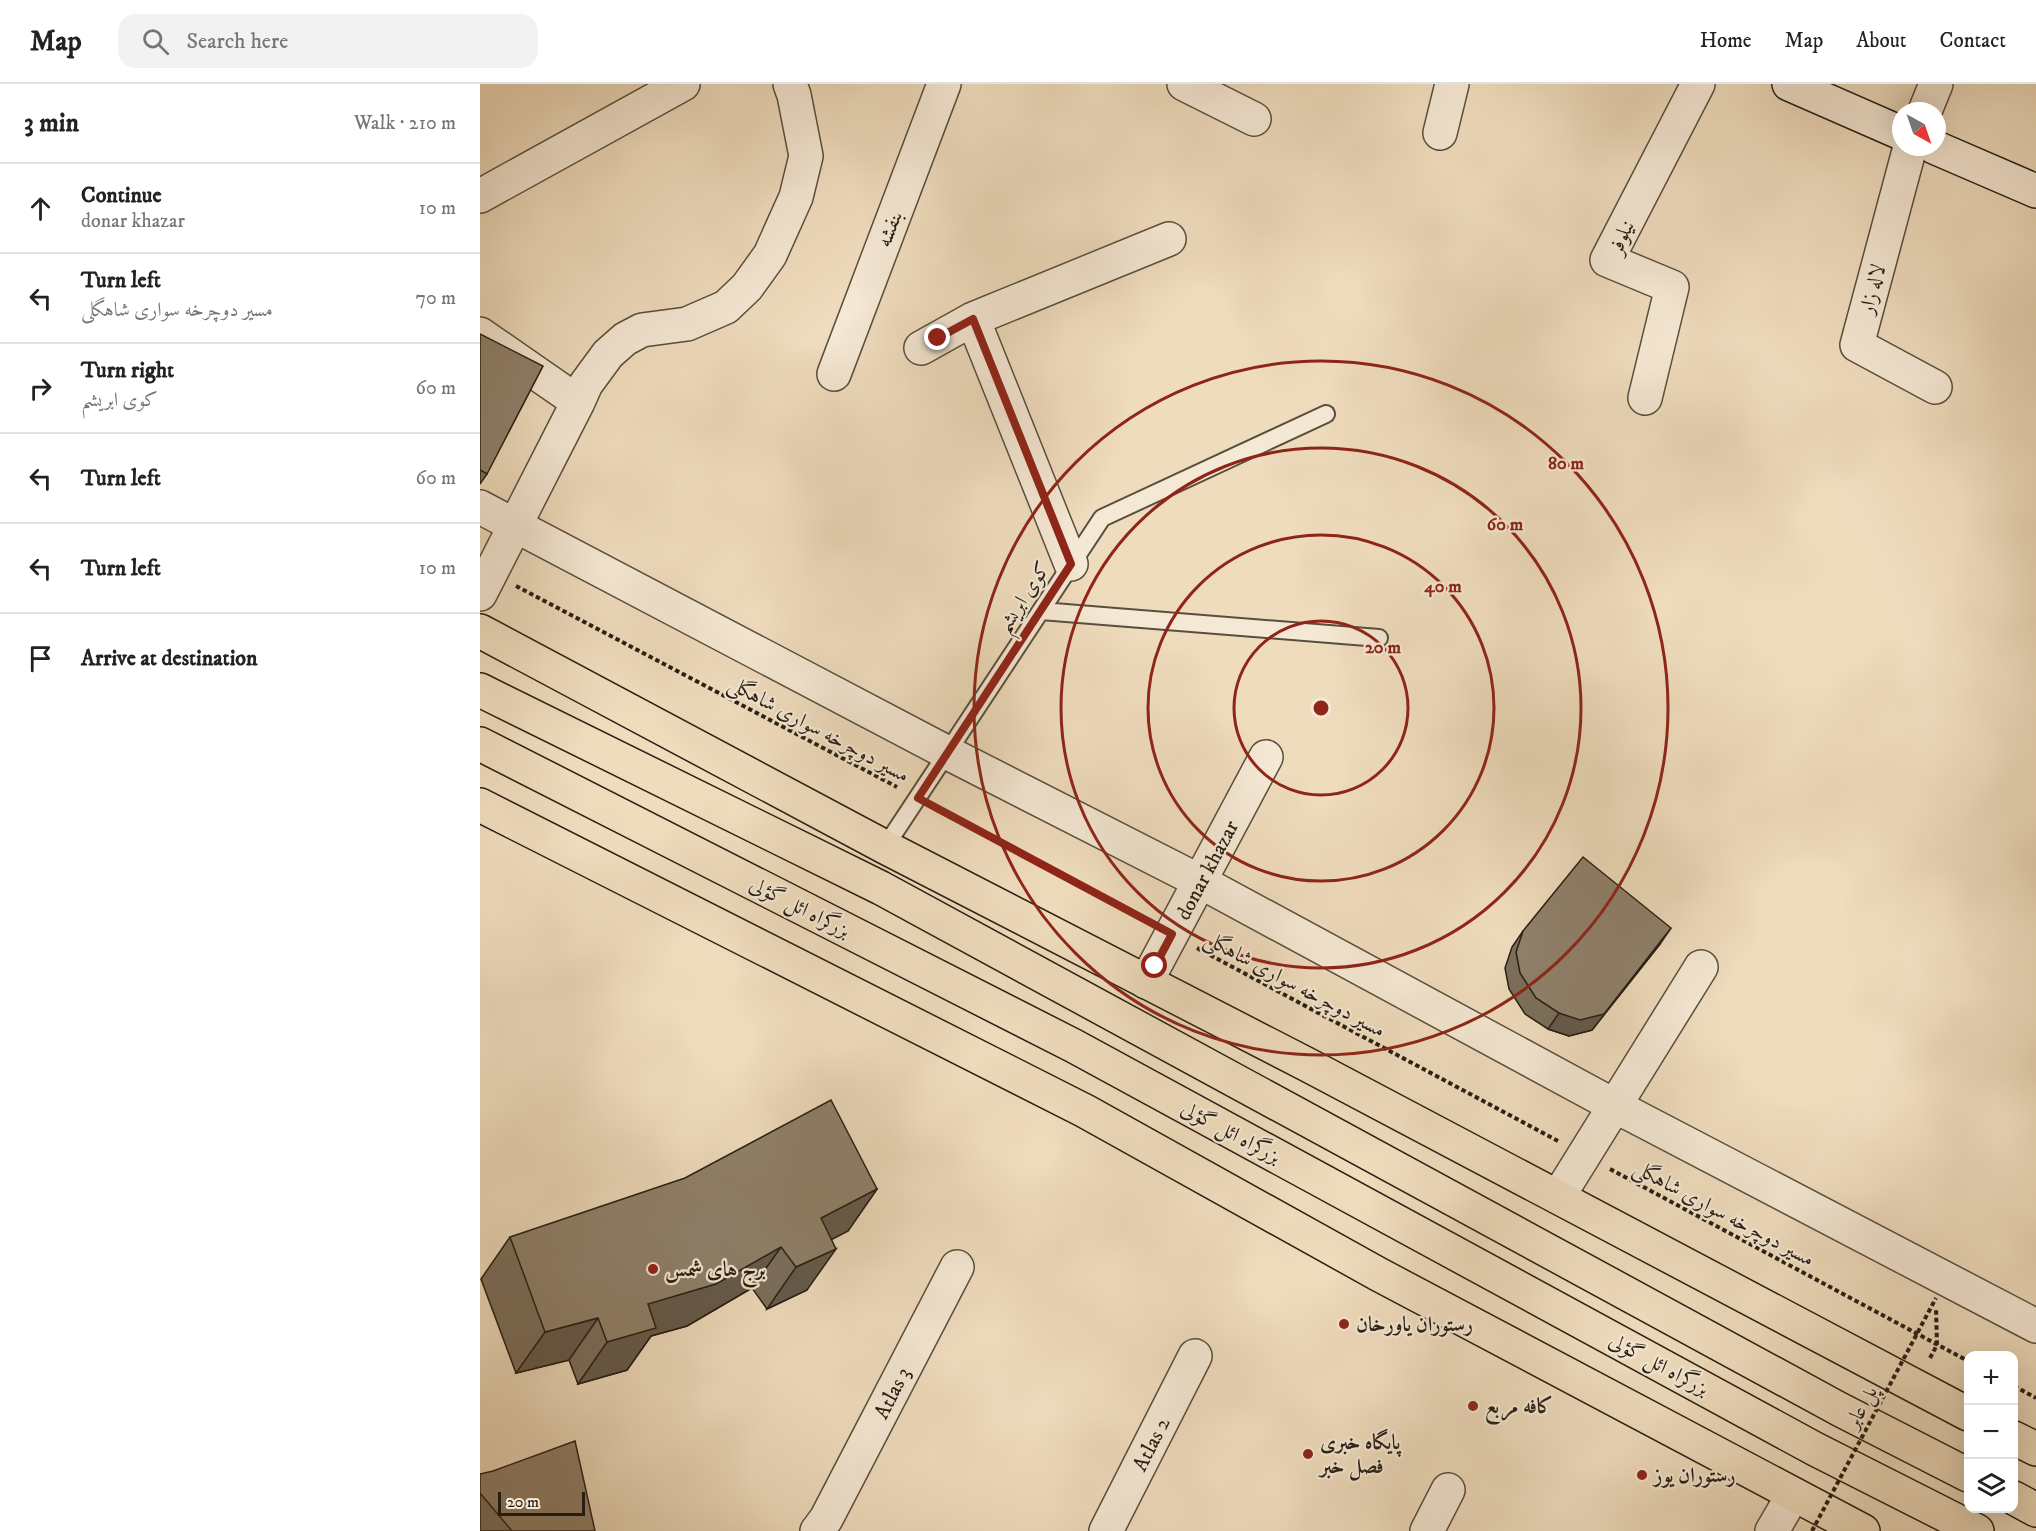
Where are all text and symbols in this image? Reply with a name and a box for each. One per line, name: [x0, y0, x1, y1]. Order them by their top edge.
search box: [118, 14, 538, 68]
text: Map: [30, 24, 82, 59]
icon: search: [139, 25, 172, 58]
text: Search here: [187, 28, 288, 55]
text: Home: [1700, 28, 1752, 54]
text: Map: [1785, 28, 1823, 54]
text: About: [1856, 28, 1907, 54]
text: Contact: [1940, 28, 2006, 54]
north arrow: [1892, 102, 1946, 156]
text: 3 min: [24, 107, 79, 140]
text: Walk · 210 m: [354, 111, 456, 136]
text: Continue: [81, 182, 162, 209]
icon: ahead: [24, 192, 57, 225]
text: 10 m: [419, 196, 456, 221]
street label: بنفشه: [871, 208, 909, 251]
text: donar khazar: [81, 209, 185, 234]
street label: نیلوفر: [1602, 216, 1641, 260]
street label: لاله زار: [1853, 261, 1892, 319]
text: Turn left: [81, 267, 161, 294]
icon: left: [24, 282, 57, 315]
text: 70 m: [415, 286, 456, 311]
text: مسیر دوچرخه سواری شاهگلی: [81, 298, 273, 323]
route end: [924, 324, 950, 350]
text: Turn right: [81, 357, 174, 384]
icon: right: [24, 372, 57, 405]
text: 60 m: [416, 376, 456, 401]
text: کوی ابریشم: [81, 388, 158, 413]
text: 80 m: [1548, 453, 1585, 475]
icon: left: [24, 462, 57, 495]
text: Turn left: [81, 465, 161, 492]
text: 60 m: [416, 466, 456, 491]
text: 60 m: [1487, 514, 1524, 536]
icon: left: [24, 552, 57, 585]
text: Turn left: [81, 555, 161, 582]
text: 10 m: [419, 556, 456, 581]
street label: کوی ابریشم: [991, 557, 1063, 642]
text: 40 m: [1423, 576, 1462, 598]
text: 20 m: [1365, 637, 1401, 659]
icon: arrive: [24, 642, 57, 675]
text: Arrive at destination: [81, 645, 258, 672]
street label: مسیر دوچرخه سواری شاهگلی: [723, 670, 914, 790]
centre of rings: [1311, 698, 1331, 718]
street label: donar khazar: [1171, 816, 1245, 925]
street label: بزرگراه ائل گؤلی: [744, 870, 855, 945]
street label: مسیر دوچرخه سواری شاهگلی: [1199, 925, 1390, 1045]
route start: [1141, 952, 1167, 978]
street label: بزرگراه ائل گؤلی: [1176, 1094, 1286, 1171]
street label: مسیر دوچرخه سواری شاهگلی: [1628, 1154, 1819, 1274]
place label: برج های شمس: [665, 1257, 766, 1288]
marker: برج های شمس: [646, 1262, 660, 1276]
place label: رستوران یاورخان: [1356, 1312, 1473, 1338]
marker: رستوران یاورخان: [1337, 1317, 1351, 1331]
street label: بزرگراه ائل گؤلی: [1604, 1326, 1714, 1403]
map controls: [1964, 1351, 2018, 1513]
button: +: [1964, 1351, 2018, 1405]
street label: Atlas 3: [869, 1363, 917, 1424]
street label: پل عابر: [1839, 1381, 1885, 1436]
place label: کافه مربع: [1485, 1394, 1553, 1425]
marker: کافه مربع: [1466, 1399, 1480, 1413]
button: −: [1964, 1405, 2018, 1459]
street label: Atlas 2: [1127, 1412, 1177, 1476]
place label: پایگاه خبری فصل خبر: [1318, 1428, 1402, 1481]
marker: پایگاه خبری فصل خبر: [1301, 1447, 1315, 1461]
button: layers: [1964, 1459, 2018, 1513]
place label: رستوران یوز: [1652, 1463, 1736, 1489]
marker: رستوران یوز: [1635, 1468, 1649, 1482]
scale bar: [498, 1489, 585, 1516]
text: 20 m: [507, 1492, 539, 1512]

